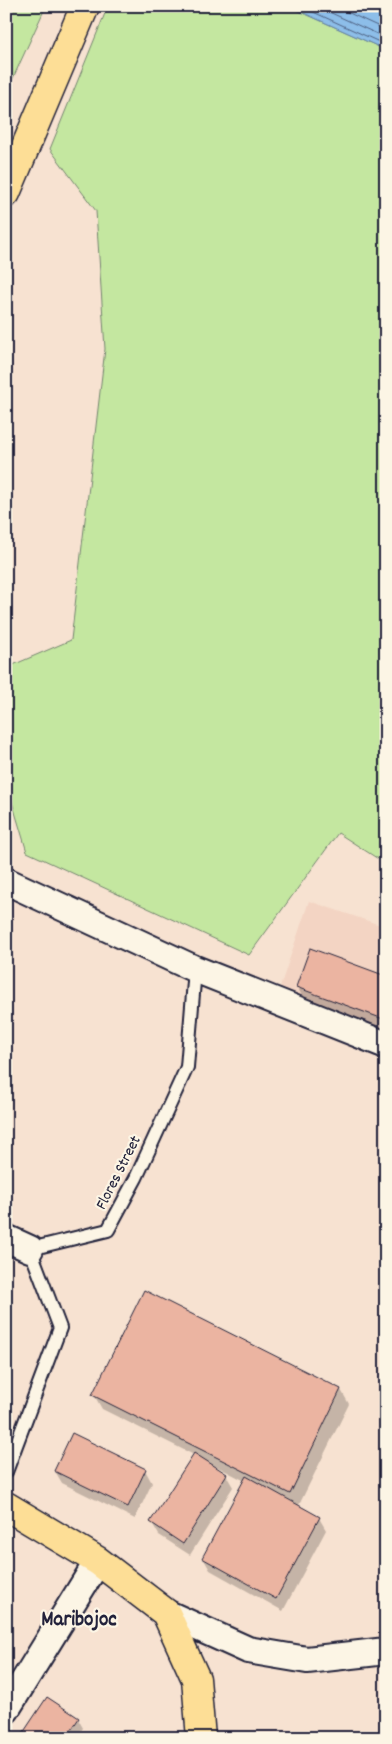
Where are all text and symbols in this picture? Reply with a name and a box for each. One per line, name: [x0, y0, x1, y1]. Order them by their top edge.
street label: Flores Street: [91, 1132, 148, 1214]
district label: Maribojoc: [41, 1606, 117, 1636]

